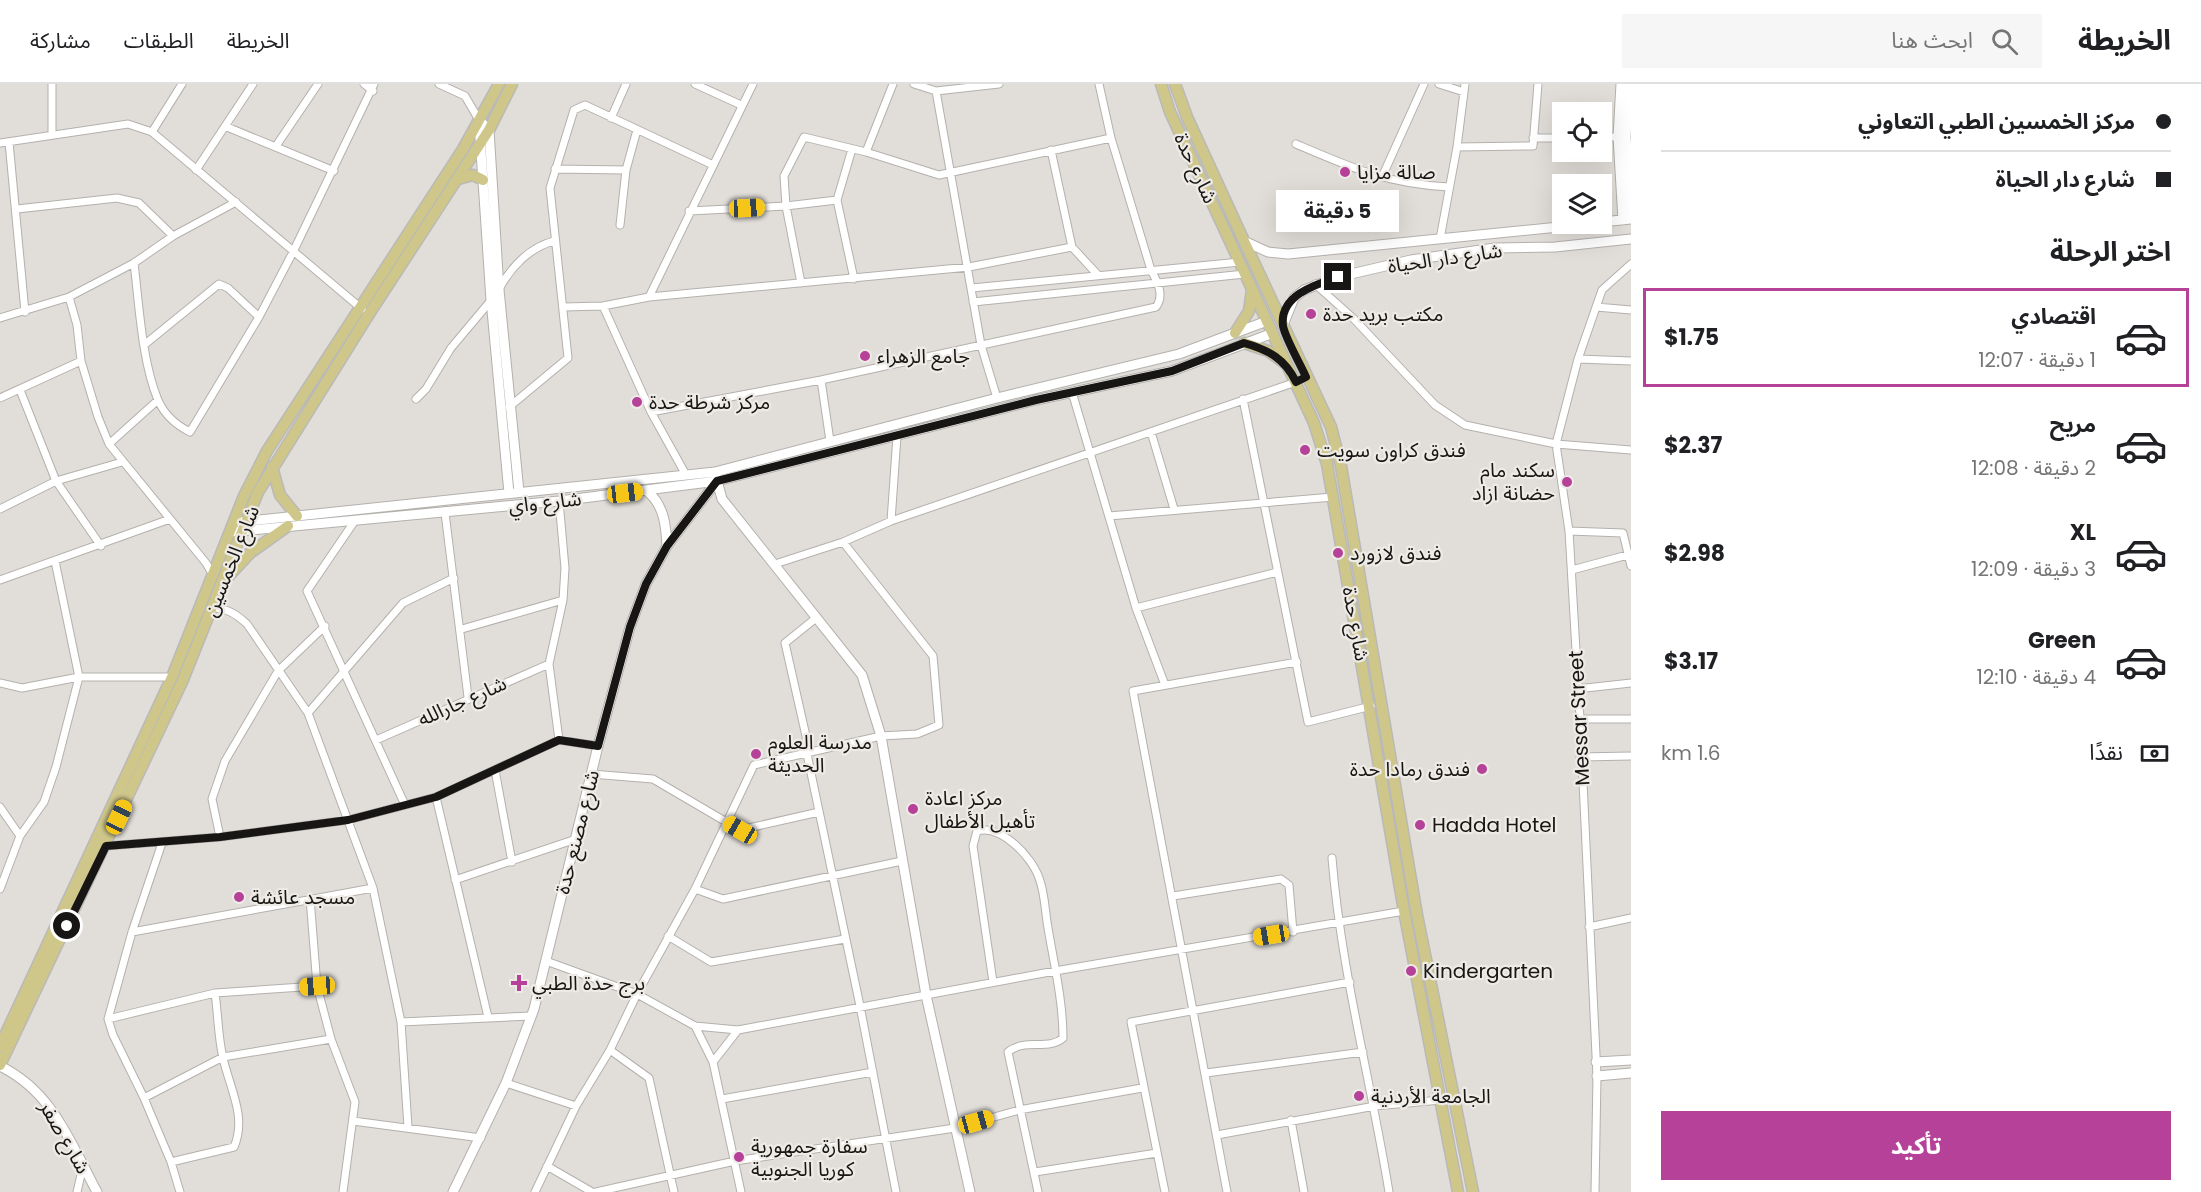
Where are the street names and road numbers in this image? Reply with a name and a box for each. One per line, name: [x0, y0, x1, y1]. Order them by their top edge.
street label: شارع حدة: [1167, 128, 1225, 208]
street label: شارع دار الحياة: [1386, 236, 1504, 281]
street label: شارع واي: [507, 484, 583, 521]
street label: شارع الخمسين: [196, 501, 267, 621]
street label: شارع حدة: [1335, 585, 1376, 663]
street label: Messar Street: [1561, 650, 1597, 786]
street label: شارع جارالله: [413, 669, 511, 734]
street label: شارع مصنع حدة: [548, 767, 607, 897]
street label: شارع صفر: [31, 1094, 97, 1179]

